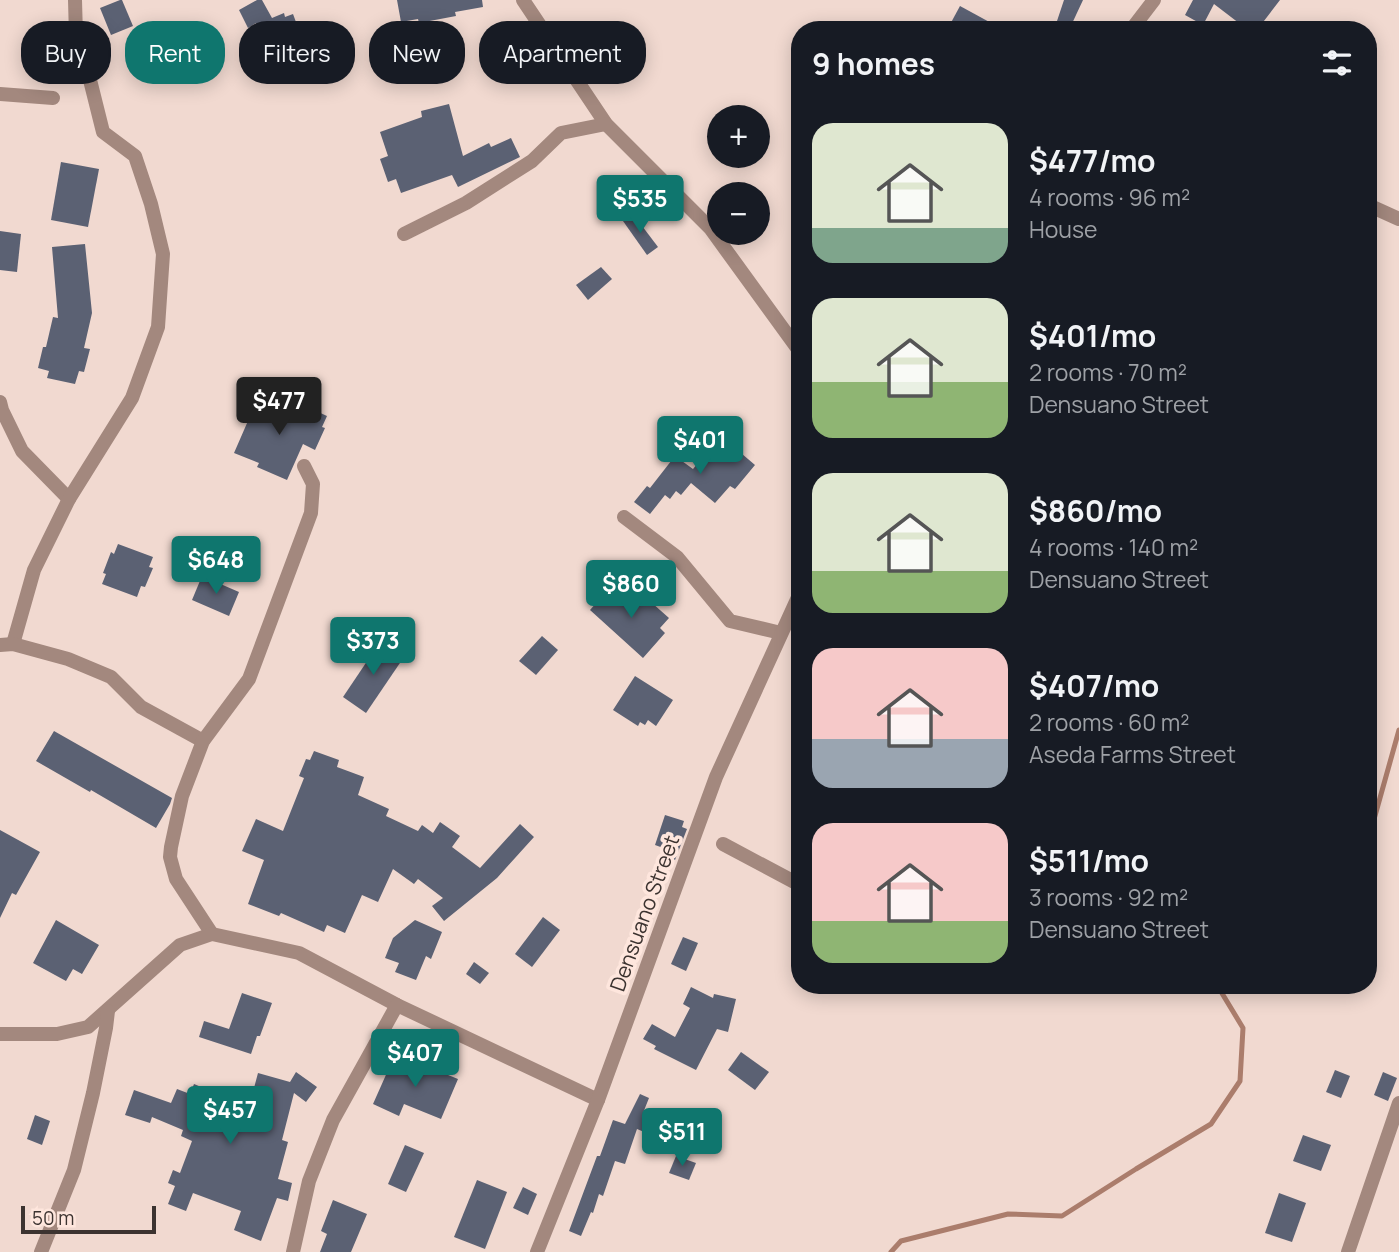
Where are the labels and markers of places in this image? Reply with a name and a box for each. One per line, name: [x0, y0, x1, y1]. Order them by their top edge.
pin: $535: [599, 176, 681, 235]
pin: $477: [238, 378, 320, 437]
pin: $401: [659, 416, 741, 476]
pin: $648: [175, 536, 257, 596]
pin: $860: [590, 560, 672, 620]
pin: $373: [332, 618, 414, 677]
pin: $407: [374, 1030, 456, 1089]
pin: $457: [189, 1086, 271, 1146]
pin: $511: [641, 1108, 723, 1168]

